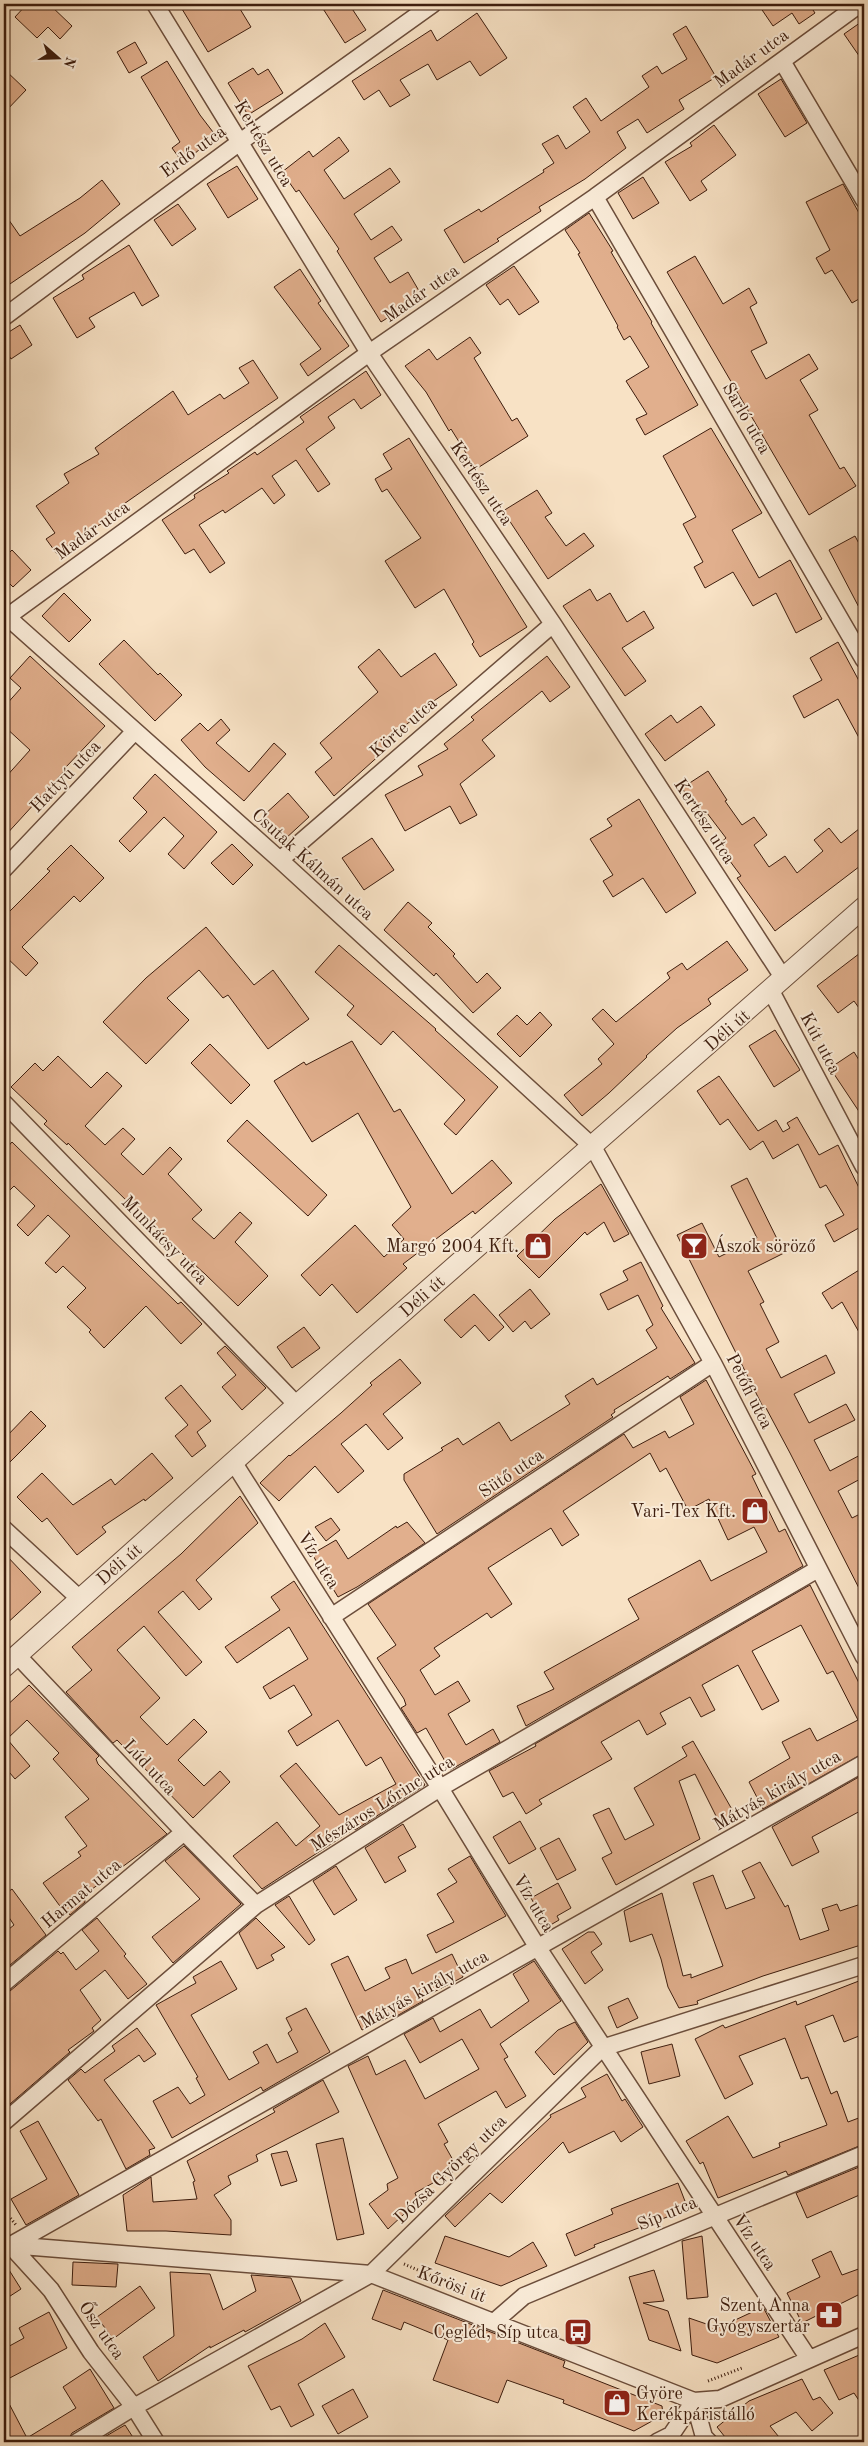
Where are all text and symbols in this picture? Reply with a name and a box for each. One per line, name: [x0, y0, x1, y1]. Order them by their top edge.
street label: Madár utca: [711, 26, 792, 92]
north arrow: [32, 32, 82, 82]
text: N: [61, 55, 78, 70]
street label: Kertész utca: [230, 97, 296, 190]
street label: Erdő utca: [158, 122, 230, 181]
street label: Madár utca: [381, 261, 463, 326]
street label: Sarló utca: [719, 380, 774, 457]
street label: Kertész utca: [447, 438, 516, 529]
street label: Madár utca: [52, 498, 133, 564]
street label: Körte utca: [367, 694, 441, 762]
street label: Hattyú utca: [27, 737, 104, 816]
street label: Kertész utca: [670, 776, 738, 867]
street label: Csutak Kálmán utca: [248, 806, 377, 924]
street label: Déli út: [702, 1007, 754, 1055]
street label: Kút utca: [796, 1010, 844, 1077]
street label: Munkácsy utca: [118, 1193, 211, 1289]
shop icon: Margó 2004 Kft.: [523, 1231, 553, 1261]
bar icon: Ászok söröző: [679, 1231, 709, 1261]
place label: Ászok söröző: [713, 1234, 816, 1256]
place label: Margó 2004 Kft.: [386, 1238, 519, 1256]
street label: Déli út: [397, 1273, 449, 1321]
street label: Petőfi utca: [722, 1351, 776, 1432]
street label: Sütő utca: [476, 1446, 547, 1502]
shop icon: Vari-Tex Kft.: [740, 1496, 770, 1526]
place label: Vari-Tex Kft.: [631, 1503, 736, 1521]
street label: Víz utca: [294, 1529, 343, 1592]
street label: Déli út: [94, 1541, 146, 1589]
street label: Lúd utca: [119, 1736, 179, 1799]
street label: Mátyás király utca: [711, 1747, 844, 1835]
street label: Mészáros Lőrinc utca: [308, 1752, 458, 1855]
street label: Harmat utca: [38, 1855, 125, 1932]
street label: Víz utca: [509, 1872, 557, 1935]
street label: Mátyás király utca: [357, 1947, 492, 2033]
street label: Dózsa György utca: [391, 2112, 510, 2228]
street label: Síp utca: [635, 2193, 700, 2235]
street label: Víz utca: [729, 2211, 779, 2274]
street label: Kőrösi út: [415, 2264, 489, 2306]
street label: Ősz utca: [75, 2295, 132, 2363]
place label: Szent Anna Gyógyszertár: [706, 2297, 811, 2336]
pharmacy icon: Szent Anna Gyógyszertár: [814, 2300, 844, 2330]
bus stop icon: Cegléd, Síp utca: [563, 2317, 593, 2347]
place label: Cegléd, Síp utca: [433, 2324, 559, 2342]
place label: Györe Kerékpáristálló: [636, 2385, 755, 2424]
shop icon: Györe Kerékpáristálló: [602, 2388, 632, 2418]

